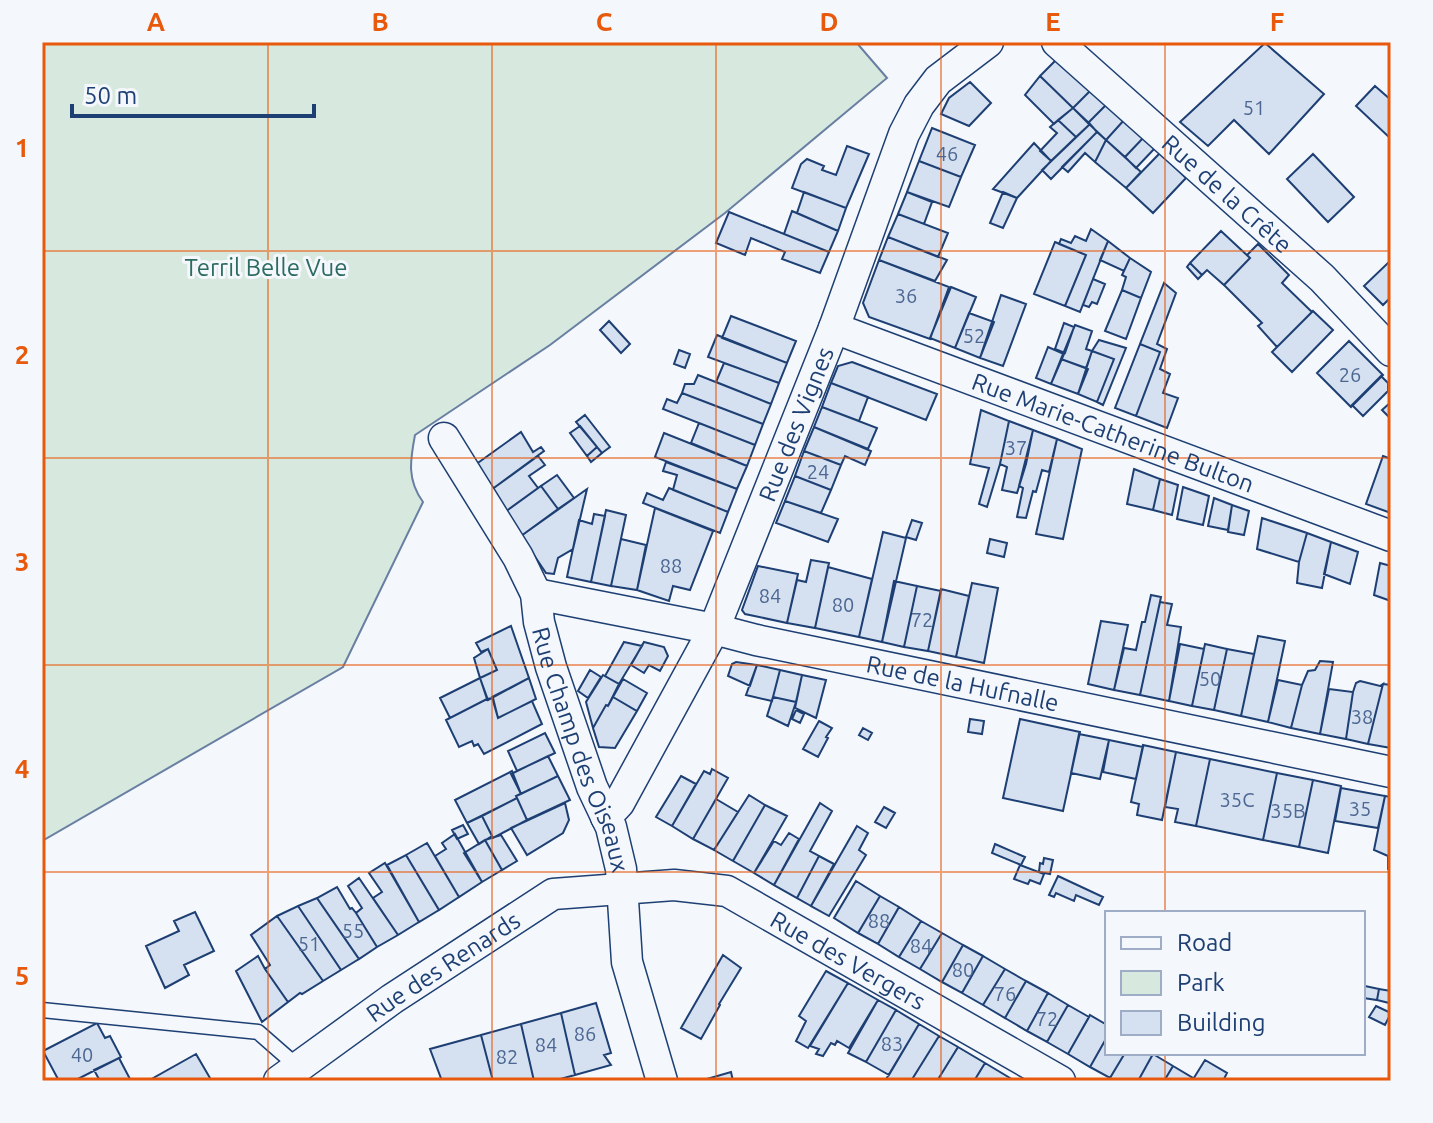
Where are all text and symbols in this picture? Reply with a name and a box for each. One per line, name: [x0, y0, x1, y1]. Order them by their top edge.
text: A: [147, 7, 166, 36]
text: B: [371, 7, 389, 36]
text: C: [596, 7, 613, 36]
text: D: [820, 7, 838, 36]
text: E: [1045, 7, 1061, 36]
text: F: [1270, 7, 1284, 36]
scale bar: [72, 68, 314, 118]
text: 50 m: [84, 82, 137, 109]
house number: 51: [1243, 96, 1265, 119]
street label: Rue de la Crête: [1157, 129, 1298, 258]
text: 1: [15, 133, 29, 162]
house number: 46: [936, 142, 958, 165]
park label: Terril Belle Vue: [185, 254, 347, 281]
house number: 36: [895, 284, 917, 307]
house number: 52: [963, 324, 985, 347]
text: 2: [15, 340, 29, 369]
street label: Rue des Vignes: [753, 343, 839, 505]
house number: 26: [1339, 363, 1361, 386]
street label: Rue Marie-Catherine Bulton: [968, 367, 1258, 497]
house number: 37: [1005, 436, 1027, 459]
house number: 24: [807, 460, 829, 483]
text: 3: [15, 547, 29, 576]
house number: 88: [660, 554, 682, 577]
house number: 84: [759, 584, 781, 607]
house number: 80: [832, 593, 854, 616]
house number: 72: [911, 608, 933, 631]
street label: Rue Champ des Oiseaux: [527, 624, 635, 875]
street label: Rue de la Hufnalle: [864, 650, 1061, 716]
house number: 50: [1199, 667, 1221, 690]
house number: 38: [1351, 705, 1373, 728]
text: 4: [15, 754, 29, 783]
house number: 35C: [1220, 788, 1254, 811]
house number: 35: [1349, 797, 1371, 820]
house number: 35B: [1270, 799, 1306, 822]
street label: Rue des Vergers: [766, 905, 930, 1015]
street label: Rue des Renards: [361, 906, 525, 1027]
house number: 88: [868, 909, 890, 932]
legend: [1105, 911, 1365, 1055]
house number: 55: [342, 919, 364, 942]
text: Road: [1177, 929, 1232, 956]
house number: 51: [298, 932, 320, 955]
house number: 84: [910, 934, 932, 957]
house number: 80: [952, 958, 974, 981]
text: 5: [15, 961, 29, 990]
text: Park: [1177, 969, 1225, 996]
house number: 76: [994, 982, 1016, 1005]
house number: 72: [1036, 1007, 1058, 1030]
text: Building: [1177, 1009, 1265, 1036]
house number: 86: [574, 1022, 596, 1045]
house number: 83: [881, 1032, 903, 1055]
house number: 84: [535, 1033, 557, 1056]
house number: 40: [71, 1043, 93, 1066]
house number: 82: [496, 1045, 518, 1068]

